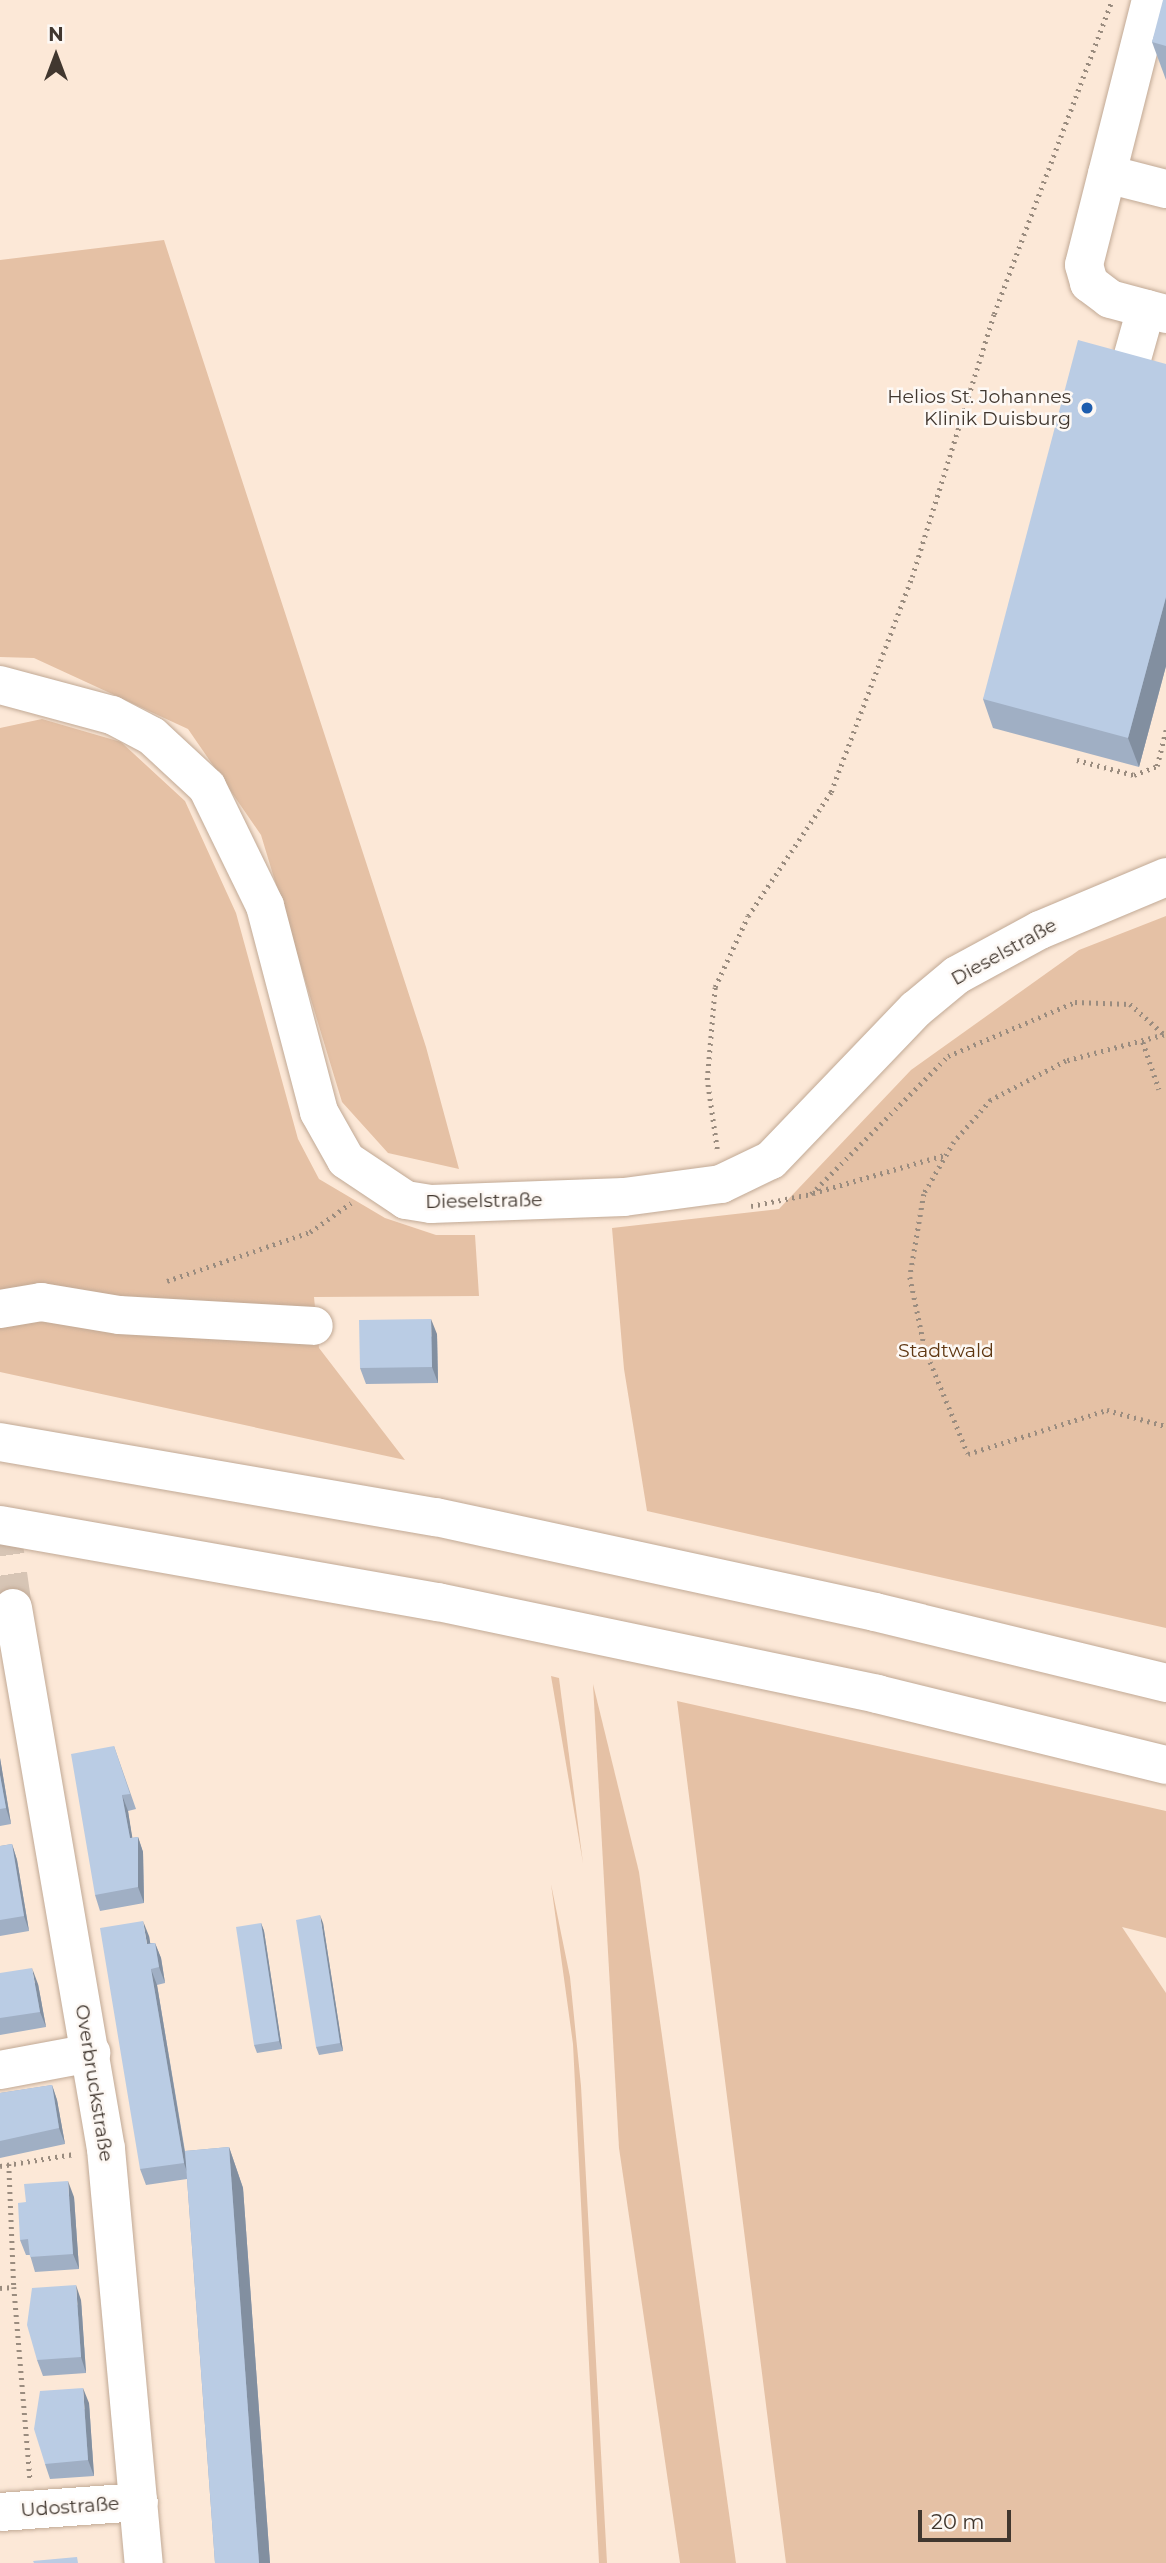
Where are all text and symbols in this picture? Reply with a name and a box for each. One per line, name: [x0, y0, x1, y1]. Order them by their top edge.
north arrow: [21, 21, 91, 91]
text: N: [48, 23, 64, 46]
place label: Helios St. Johannes Klinik Duisburg: [887, 386, 1071, 430]
marker: Helios St. Johannes Klinik Duisburg: [1077, 398, 1097, 418]
street label: Dieselstraße: [947, 914, 1061, 990]
street label: Dieselstraße: [425, 1189, 543, 1213]
park label: Stadtwald: [898, 1340, 994, 1362]
street label: Overbruckstraße: [70, 2003, 118, 2163]
street label: Udostraße: [20, 2492, 120, 2522]
scale bar: [921, 2496, 1014, 2540]
text: 20 m: [931, 2509, 985, 2534]

